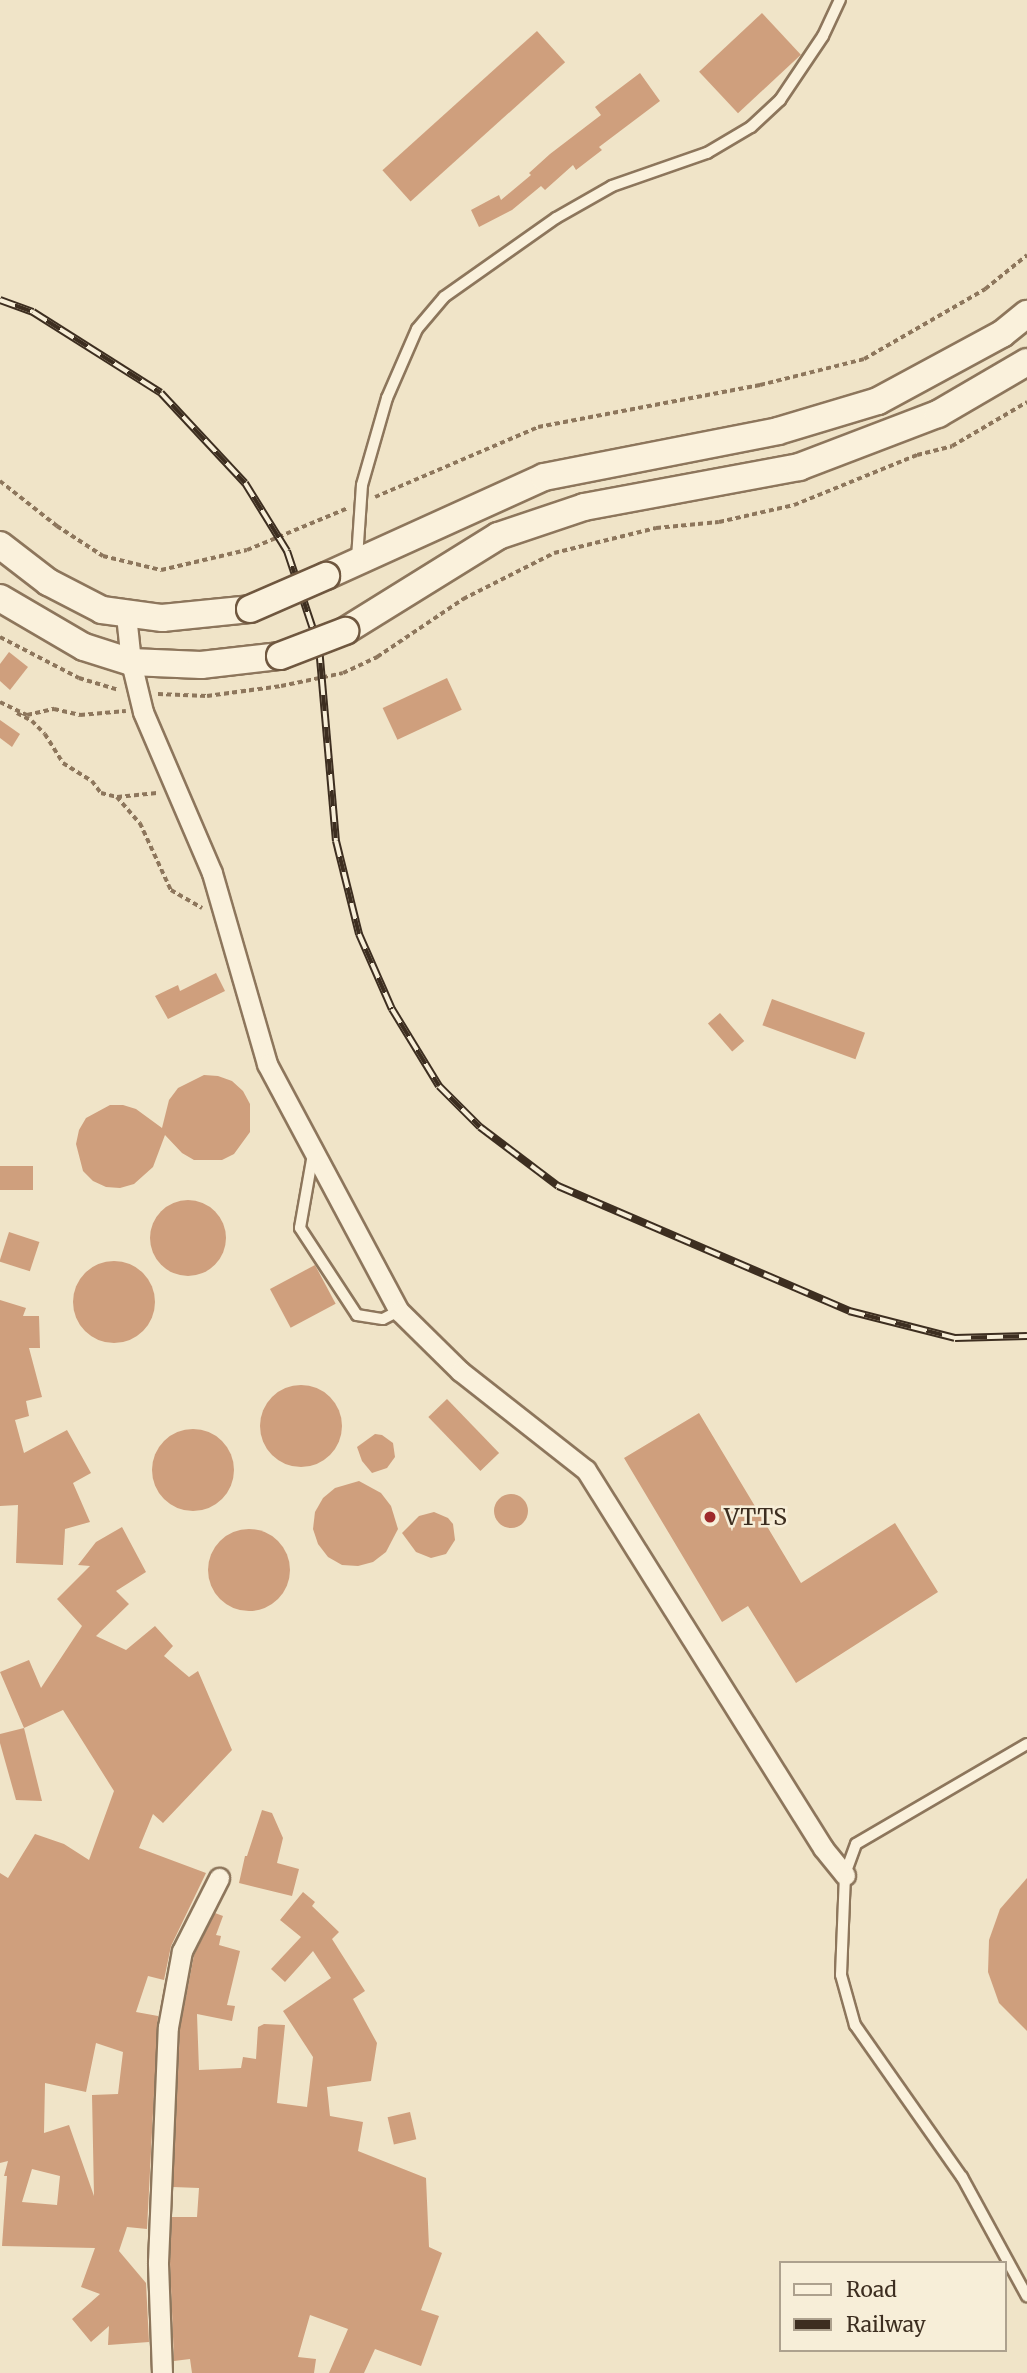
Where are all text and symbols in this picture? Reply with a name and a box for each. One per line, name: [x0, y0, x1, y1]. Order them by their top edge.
place label: VTTS: [724, 1503, 787, 1531]
marker: VTTS: [702, 1509, 718, 1525]
legend: [778, 2261, 1006, 2352]
text: Road: [846, 2276, 897, 2303]
text: Railway: [846, 2311, 926, 2338]

